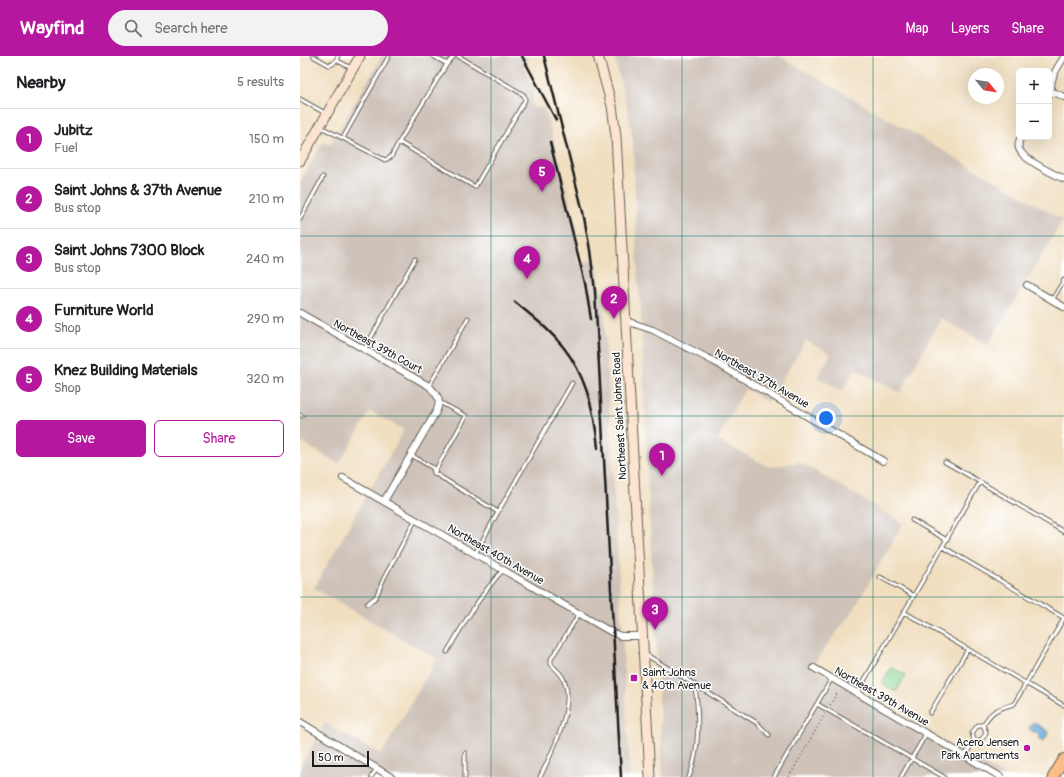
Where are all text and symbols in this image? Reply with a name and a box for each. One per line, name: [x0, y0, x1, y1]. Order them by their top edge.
search box: [108, 10, 388, 46]
text: Wayfind: [20, 16, 84, 40]
icon: search: [122, 17, 144, 39]
text: Search here: [154, 19, 228, 38]
text: Map: [906, 20, 929, 37]
text: Layers: [951, 20, 989, 37]
text: Share: [1011, 20, 1044, 37]
north arrow: [968, 68, 1004, 104]
map controls: [1016, 68, 1052, 140]
button: +: [1016, 68, 1052, 104]
text: Nearby: [16, 72, 65, 93]
text: 5 results: [237, 74, 284, 90]
button: −: [1016, 104, 1052, 140]
text: Jubitz: [54, 121, 93, 140]
text: 1: [26, 131, 32, 147]
text: 150 m: [249, 131, 284, 147]
text: Fuel: [54, 140, 78, 156]
pin: 5: [529, 159, 555, 192]
text: Saint Johns & 37th Avenue: [54, 181, 222, 200]
text: 2: [25, 191, 33, 207]
text: 210 m: [248, 191, 284, 207]
text: Bus stop: [54, 200, 101, 216]
text: Saint Johns 7300 Block: [54, 241, 204, 260]
pin: 4: [514, 246, 540, 279]
text: 3: [25, 251, 33, 267]
text: 240 m: [246, 251, 284, 267]
text: Bus stop: [54, 260, 101, 276]
pin: 2: [601, 286, 627, 319]
text: Furniture World: [54, 301, 154, 320]
text: 4: [25, 311, 33, 327]
text: 290 m: [247, 311, 284, 327]
street label: Northeast 39th Court: [331, 317, 425, 377]
text: Shop: [54, 320, 81, 336]
street label: Northeast 37th Avenue: [712, 346, 812, 411]
street label: Northeast Saint Johns Road: [610, 352, 629, 480]
text: Knez Building Materials: [54, 361, 197, 380]
text: 5: [25, 371, 33, 387]
text: 320 m: [246, 371, 284, 387]
text: Shop: [54, 380, 81, 396]
your location: [816, 408, 836, 428]
button: Save: [16, 420, 146, 457]
button: Share: [154, 420, 284, 457]
pin: 1: [649, 443, 675, 476]
street label: Northeast 40th Avenue: [445, 522, 547, 588]
pin: 3: [642, 597, 668, 630]
street label: Northeast 39th Avenue: [832, 664, 932, 729]
place label: Saint Johns & 40th Avenue: [642, 666, 712, 692]
marker: Saint Johns & 40th Avenue: [629, 673, 639, 683]
place label: Acero Jensen Park Apartments: [941, 736, 1019, 762]
marker: Acero Jensen Park Apartments: [1022, 743, 1032, 753]
scale bar: [312, 749, 369, 768]
text: 50 m: [318, 751, 344, 764]

